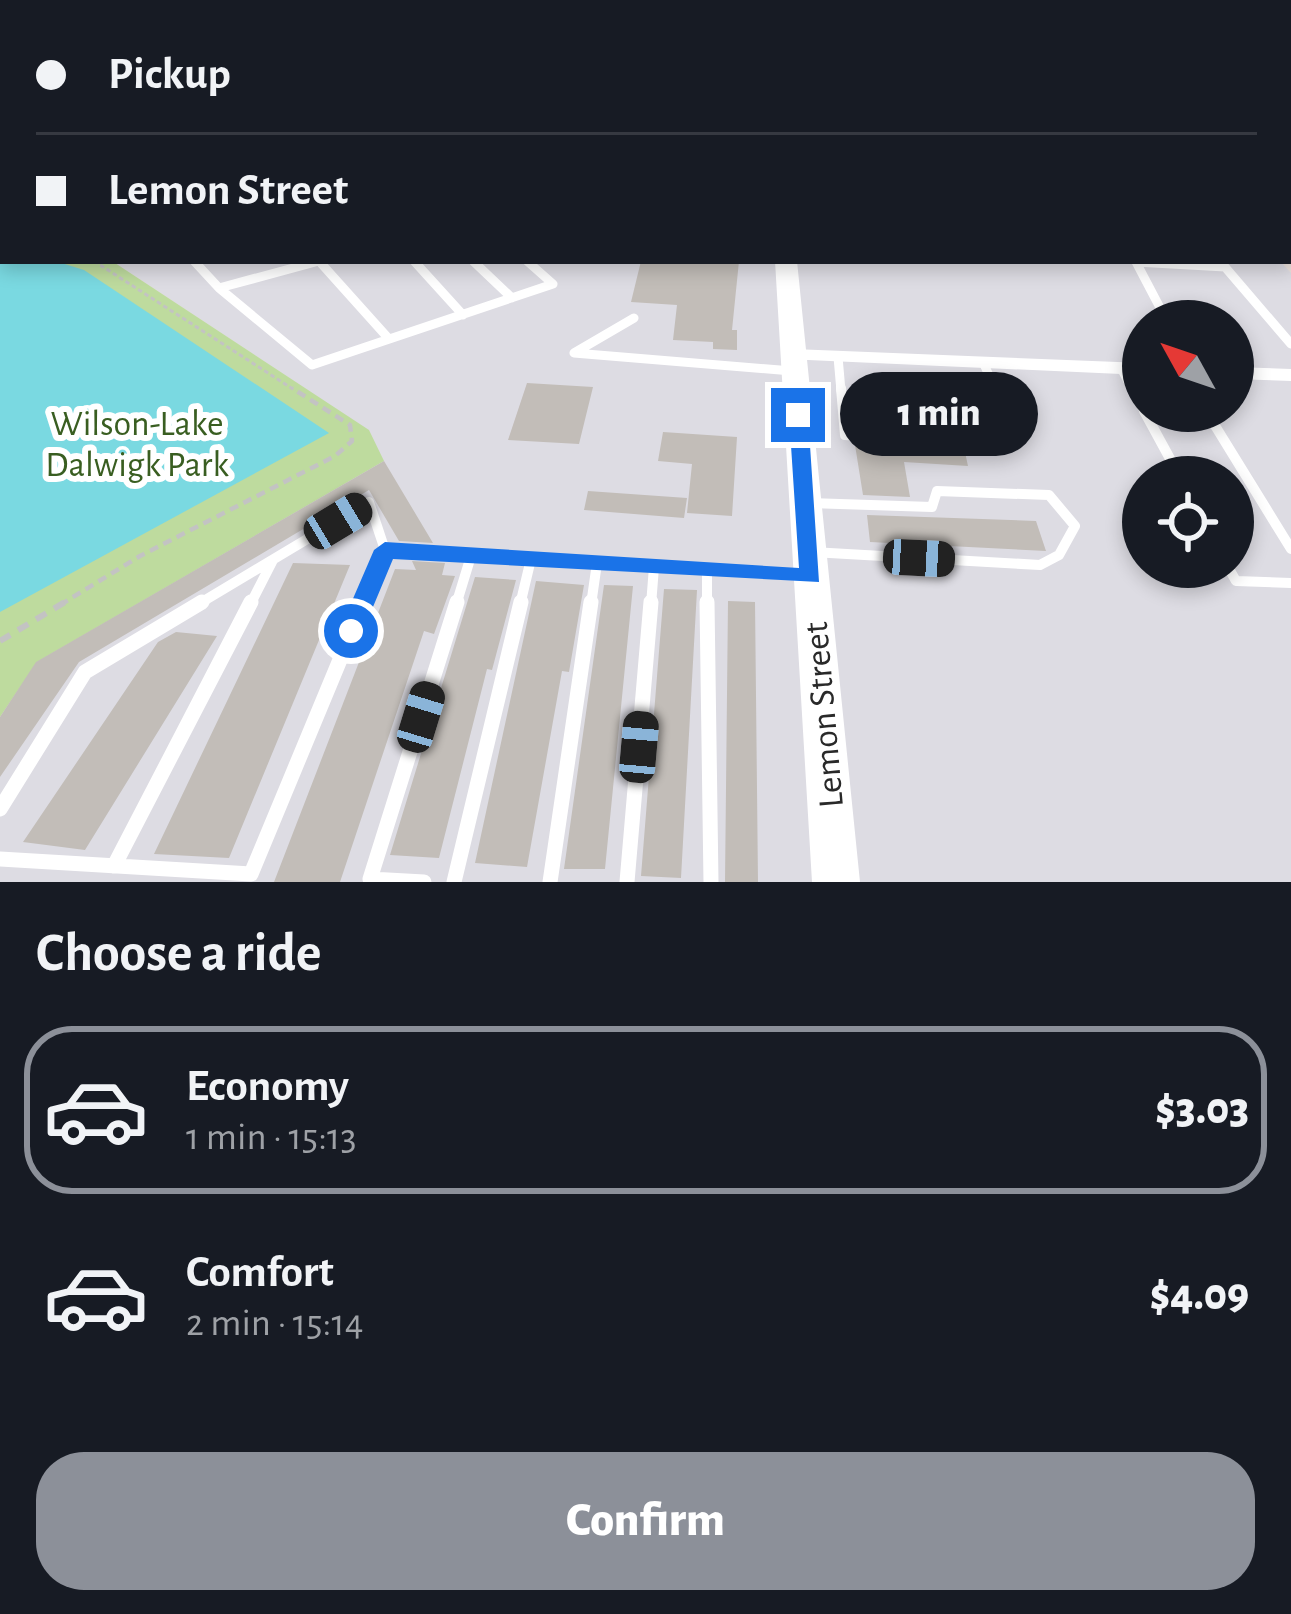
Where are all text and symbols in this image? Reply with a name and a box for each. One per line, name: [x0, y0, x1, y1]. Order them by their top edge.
text: Pickup: [108, 52, 231, 97]
text: Lemon Street: [108, 168, 348, 213]
north arrow: [1122, 300, 1254, 432]
map controls: [1122, 300, 1254, 588]
callout: 1 min: [840, 373, 1038, 457]
route end: [771, 388, 825, 442]
text: 1 min: [897, 394, 981, 433]
park label: Wilson-Lake Dalwigk Park: [45, 406, 229, 483]
button: locate: [1122, 456, 1254, 588]
car: [298, 487, 378, 555]
car: [882, 538, 956, 578]
route start: [324, 604, 378, 658]
street label: Lemon Street: [798, 620, 850, 809]
car: [393, 677, 449, 757]
car: [618, 710, 660, 784]
text: Choose a ride: [36, 927, 322, 981]
icon: car: [42, 1056, 150, 1164]
text: Economy: [186, 1064, 349, 1109]
text: $3.03: [1155, 1087, 1249, 1132]
text: 1 min · 15:13: [186, 1118, 357, 1157]
icon: car: [42, 1242, 150, 1350]
text: Comfort: [186, 1250, 334, 1295]
text: $4.09: [1150, 1273, 1249, 1318]
text: 2 min · 15:14: [186, 1304, 364, 1343]
button: Confirm: [36, 1452, 1255, 1590]

